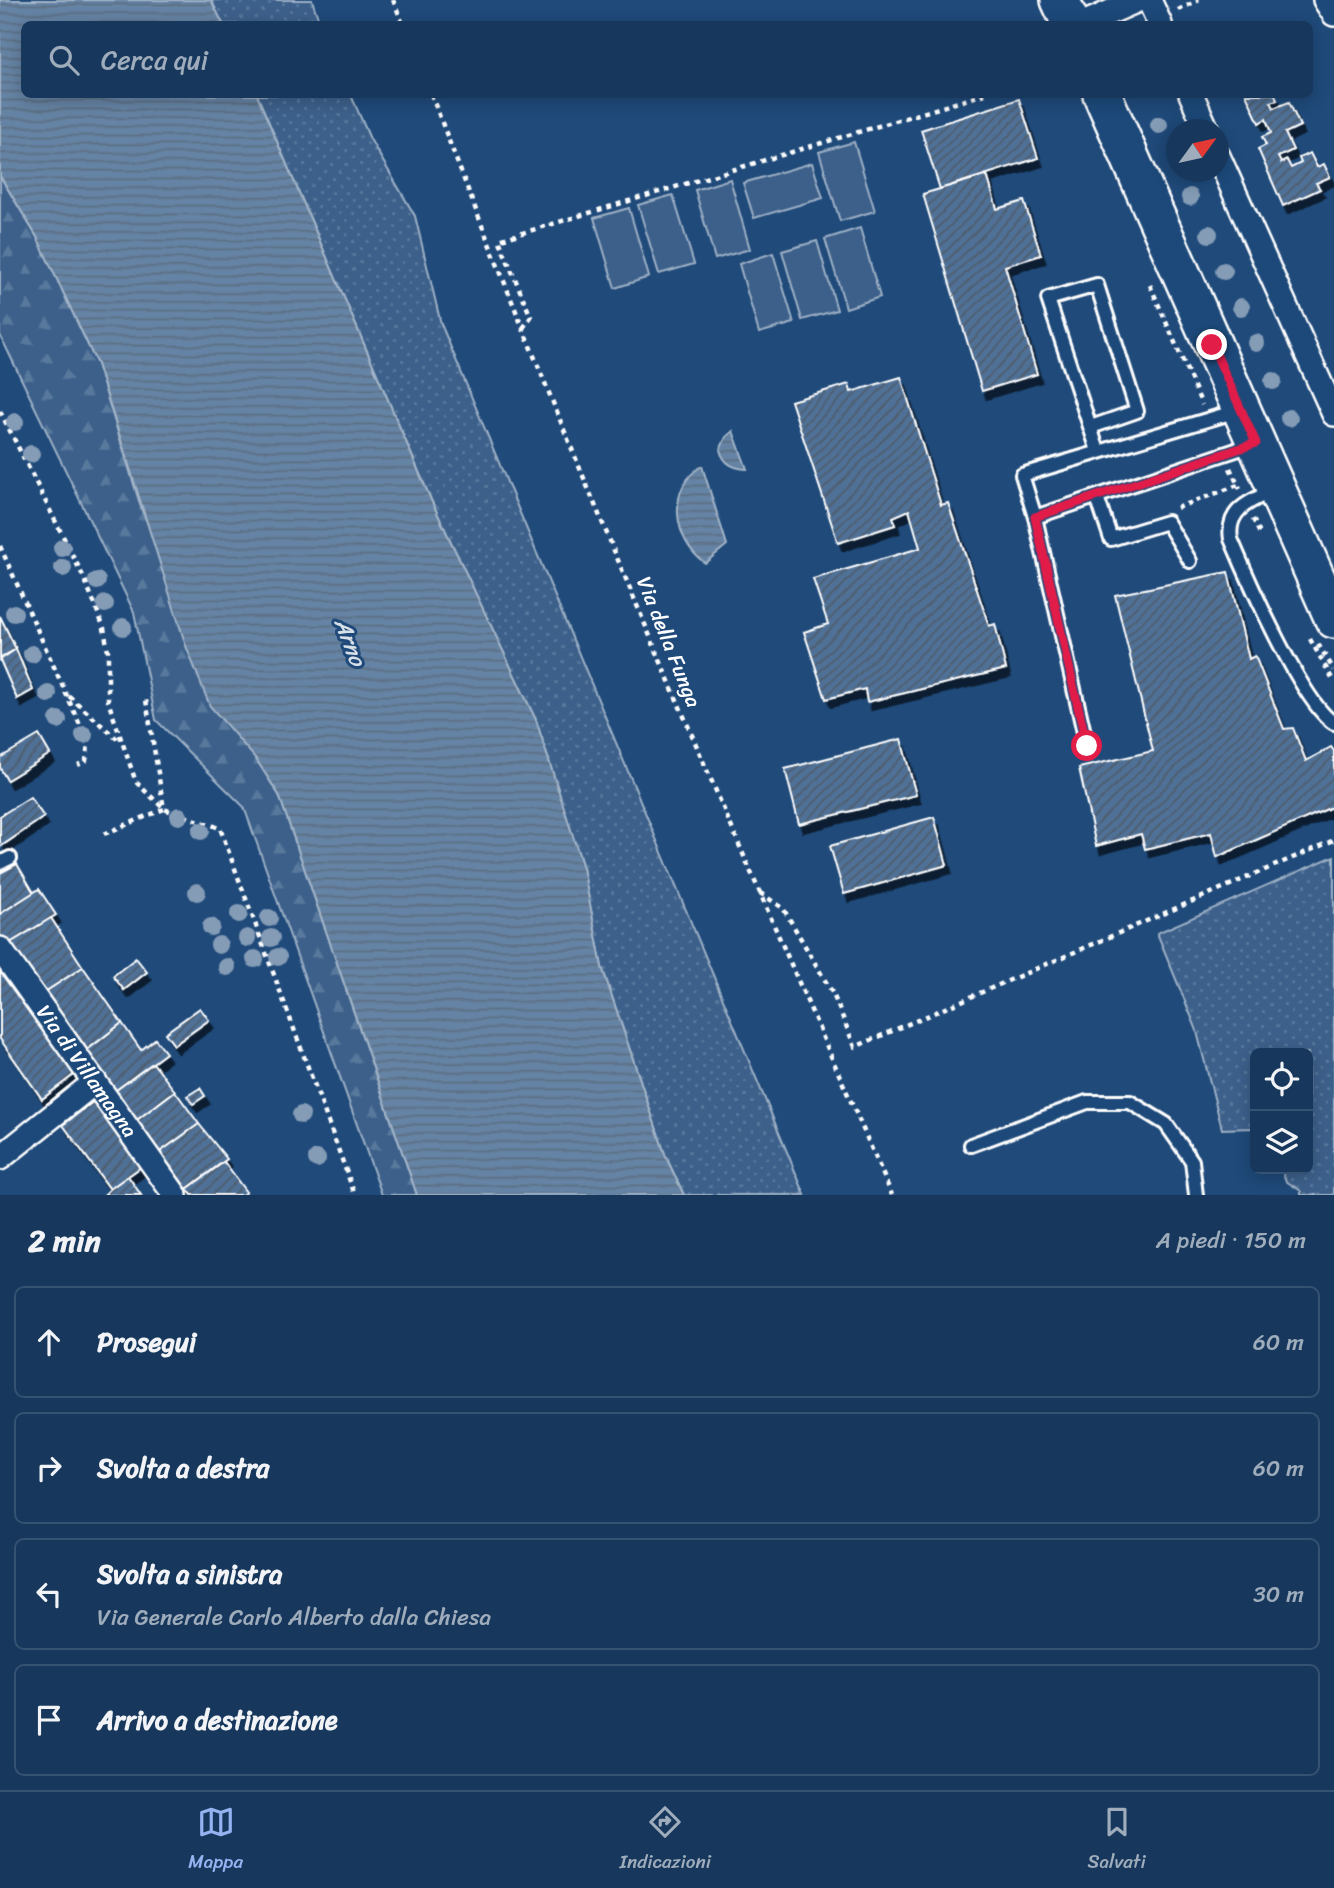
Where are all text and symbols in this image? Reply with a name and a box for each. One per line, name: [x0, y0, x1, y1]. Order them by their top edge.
search box: [21, 21, 1313, 98]
text: Cerca qui: [101, 37, 208, 83]
icon: search: [45, 41, 83, 79]
north arrow: [1166, 119, 1229, 182]
route end: [1196, 329, 1227, 360]
street label: Via della Funga: [625, 571, 713, 714]
water label: Arno: [322, 611, 379, 674]
route start: [1071, 730, 1102, 761]
street label: Via di Villamagna: [26, 996, 148, 1146]
map controls: [1250, 1048, 1313, 1174]
button: locate: [1250, 1048, 1313, 1111]
button: layers: [1250, 1111, 1313, 1174]
text: 2 min: [28, 1214, 101, 1268]
text: A piedi · 150 m: [1156, 1220, 1306, 1261]
text: Prosegui: [97, 1319, 196, 1365]
text: 60 m: [1253, 1322, 1304, 1363]
icon: ahead: [30, 1323, 68, 1361]
text: Svolta a destra: [97, 1445, 269, 1491]
text: 60 m: [1253, 1448, 1304, 1489]
icon: right: [30, 1449, 68, 1487]
text: Svolta a sinistra: [97, 1551, 282, 1597]
text: 30 m: [1253, 1574, 1304, 1615]
icon: left: [30, 1575, 68, 1613]
text: Via Generale Carlo Alberto dalla Chiesa: [97, 1597, 491, 1638]
text: Arrivo a destinazione: [97, 1697, 338, 1743]
icon: arrive: [30, 1701, 68, 1739]
tab: Mappa: [188, 1803, 243, 1878]
tab: Indicazioni: [620, 1803, 711, 1878]
tab: Salvati: [1088, 1803, 1146, 1878]

